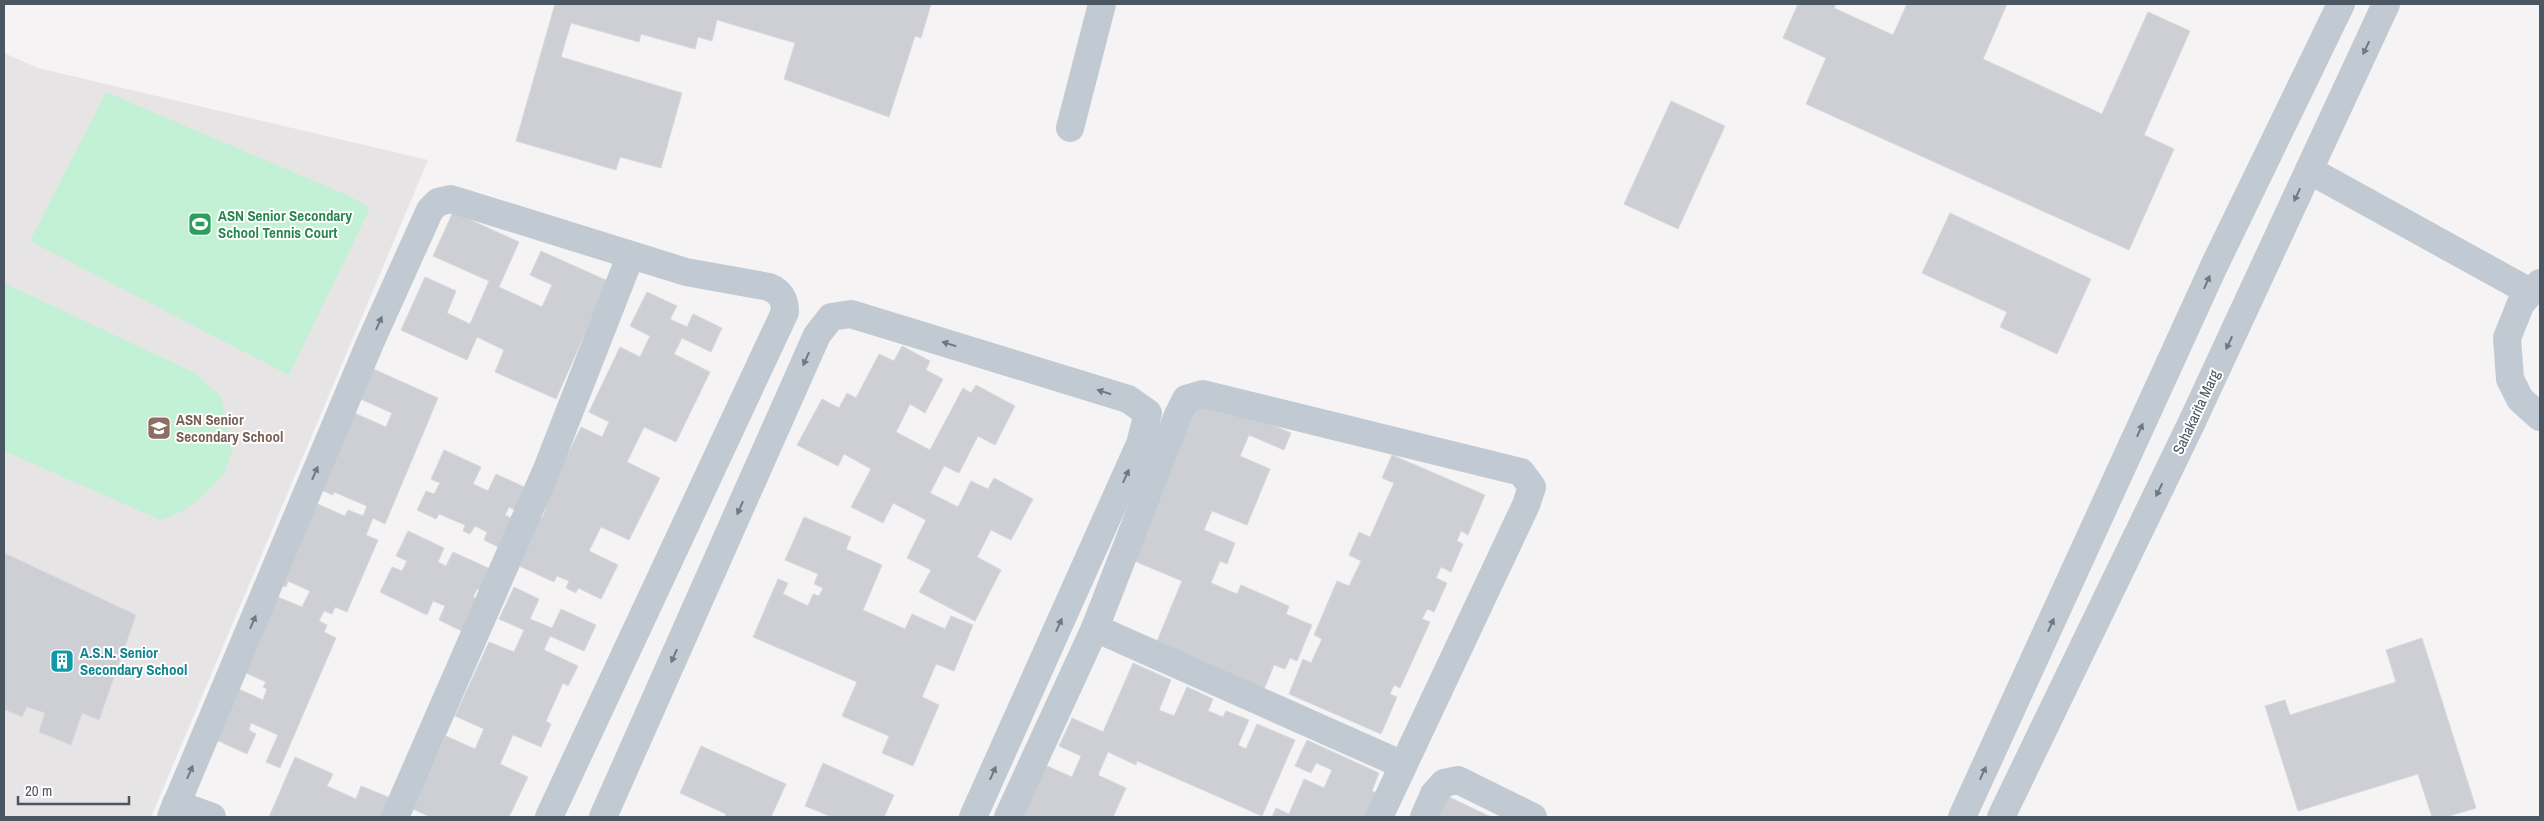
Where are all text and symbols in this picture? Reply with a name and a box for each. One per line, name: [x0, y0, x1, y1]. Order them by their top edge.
one-way arrow: [2361, 41, 2369, 55]
one-way arrow: [2293, 188, 2301, 202]
place label: ASN Senior Secondary School Tennis Court: [218, 205, 352, 243]
sports icon: ASN Senior Secondary School Tennis Court: [187, 211, 213, 237]
one-way arrow: [2204, 275, 2212, 289]
one-way arrow: [375, 316, 383, 330]
one-way arrow: [2224, 336, 2232, 350]
one-way arrow: [941, 340, 956, 348]
one-way arrow: [802, 352, 810, 366]
street label: Sahakarita Marg: [2167, 366, 2225, 458]
one-way arrow: [1096, 387, 1111, 395]
place label: ASN Senior Secondary School: [176, 409, 283, 447]
school or university icon: ASN Senior Secondary School: [146, 415, 172, 441]
one-way arrow: [2136, 423, 2144, 437]
one-way arrow: [312, 465, 320, 480]
one-way arrow: [1122, 469, 1130, 483]
one-way arrow: [2155, 483, 2163, 497]
one-way arrow: [736, 501, 744, 515]
one-way arrow: [249, 615, 257, 629]
one-way arrow: [1056, 618, 1064, 632]
one-way arrow: [2047, 618, 2055, 632]
place label: A.S.N. Senior Secondary School: [80, 642, 187, 680]
building icon: A.S.N. Senior Secondary School: [49, 648, 75, 674]
one-way arrow: [670, 649, 678, 663]
one-way arrow: [186, 765, 194, 779]
one-way arrow: [989, 766, 997, 780]
one-way arrow: [1979, 766, 1987, 780]
scale bar: [18, 774, 129, 806]
text: 20 m: [25, 780, 52, 801]

